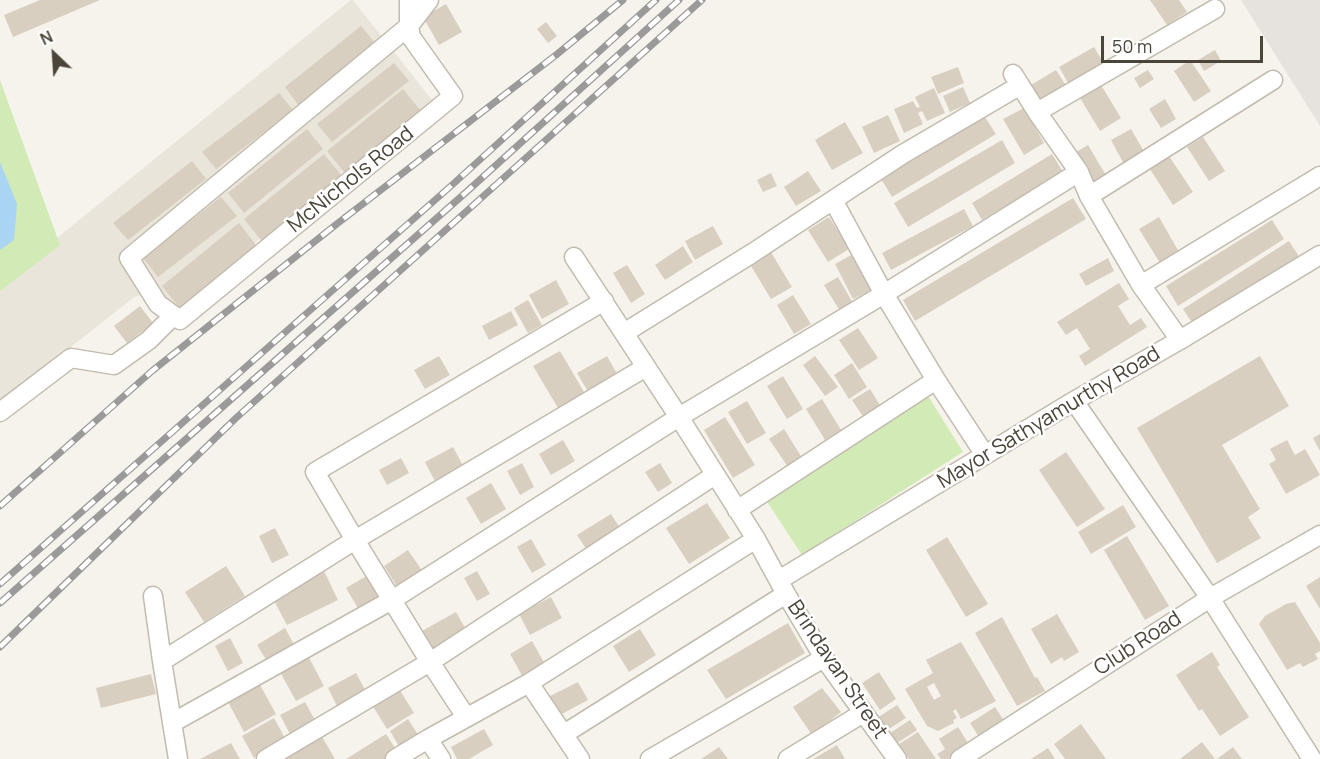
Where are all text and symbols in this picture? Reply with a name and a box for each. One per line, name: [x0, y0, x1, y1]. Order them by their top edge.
north arrow: [24, 24, 84, 84]
scale bar: [1104, 24, 1266, 62]
text: N: [37, 25, 56, 50]
text: 50 m: [1112, 34, 1152, 58]
street label: McNichols Road: [283, 121, 419, 239]
street label: Mayor Sathyamurthy Road: [933, 341, 1165, 495]
street label: Brindavan Street: [781, 596, 893, 744]
street label: Club Road: [1090, 607, 1186, 681]

